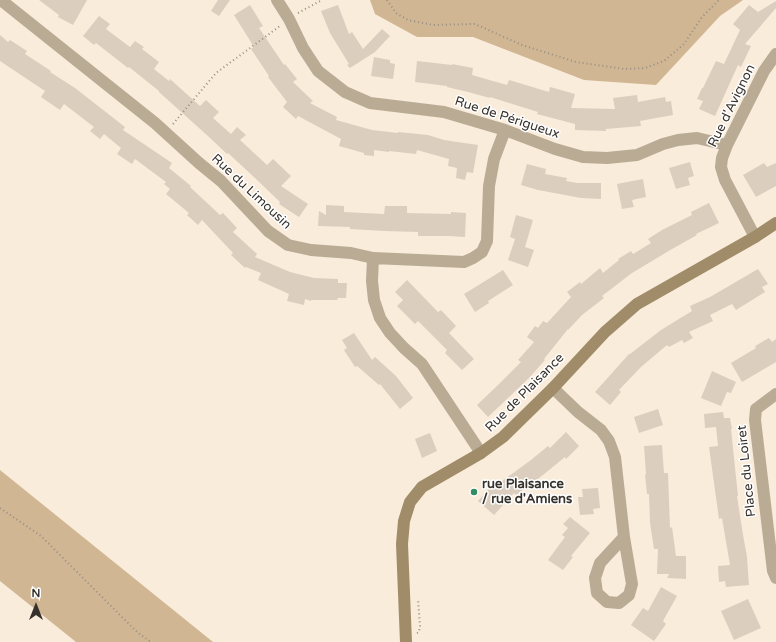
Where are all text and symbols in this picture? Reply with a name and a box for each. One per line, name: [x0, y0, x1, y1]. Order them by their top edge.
street label: Rue d'Avignon: [705, 62, 759, 150]
street label: Rue de Périgueux: [453, 94, 561, 142]
street label: Rue du Limousin: [208, 151, 294, 233]
street label: Rue de Plaisance: [482, 350, 568, 436]
street label: Place du Loiret: [734, 424, 760, 518]
place label: rue Plaisance / rue d'Amiens: [482, 477, 572, 508]
marker: rue Plaisance / rue d'Amiens: [469, 487, 479, 497]
north arrow: [16, 586, 56, 626]
text: N: [32, 587, 40, 600]

